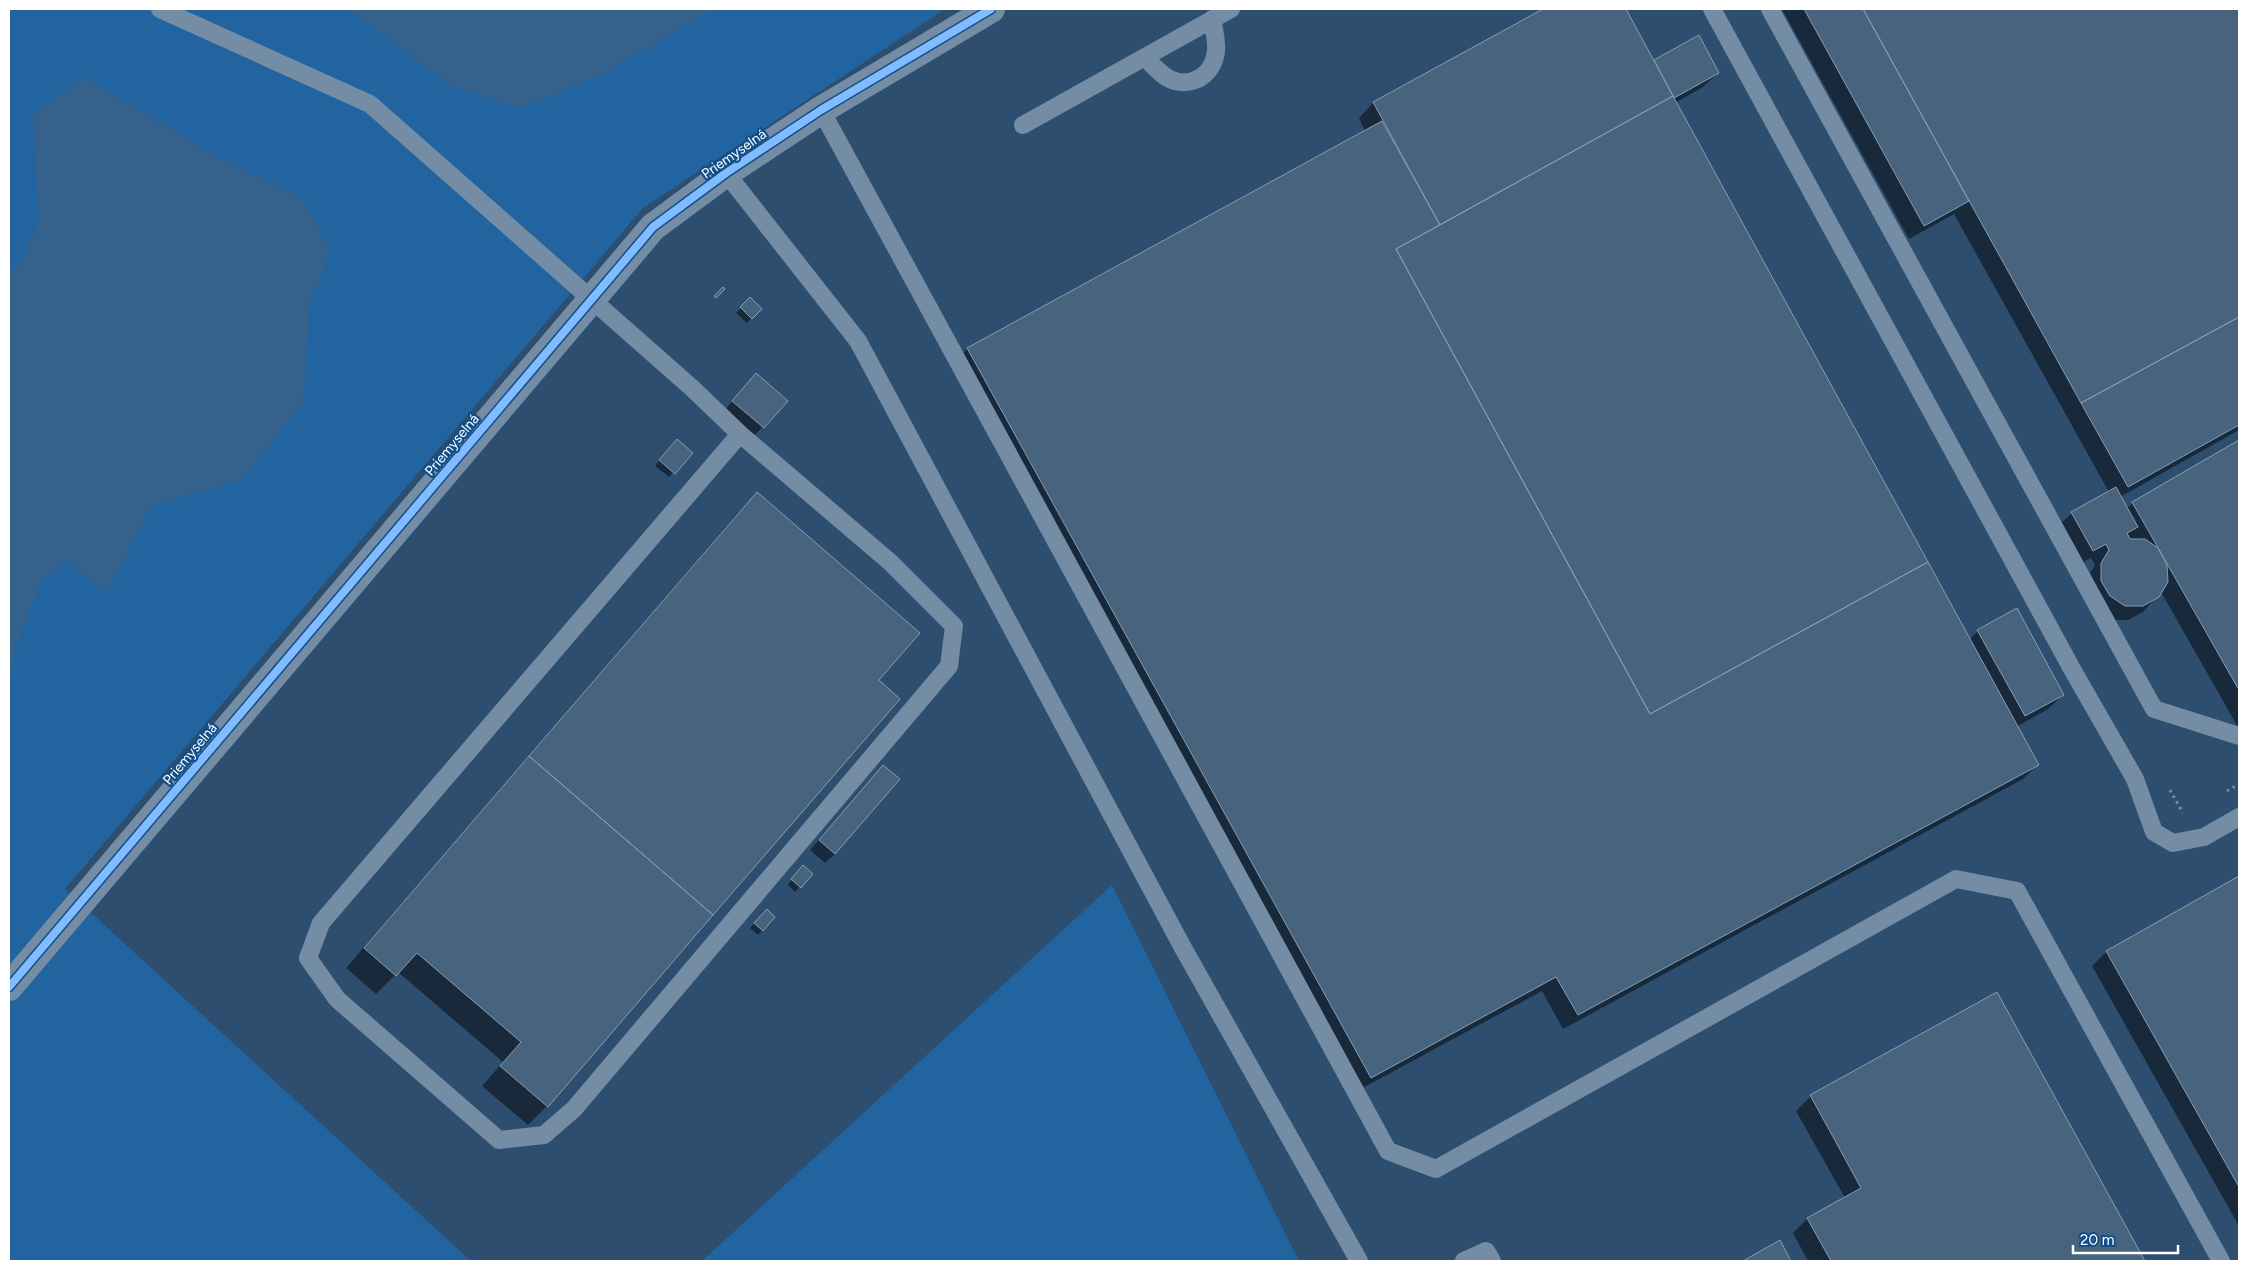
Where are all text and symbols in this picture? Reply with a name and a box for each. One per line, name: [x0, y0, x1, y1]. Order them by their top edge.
street label: Priemyselná: [698, 126, 770, 182]
street label: Priemyselná: [421, 411, 483, 479]
street label: Priemyselná: [159, 720, 221, 788]
scale bar: [2073, 1222, 2178, 1254]
text: 20 m: [2080, 1231, 2114, 1249]

